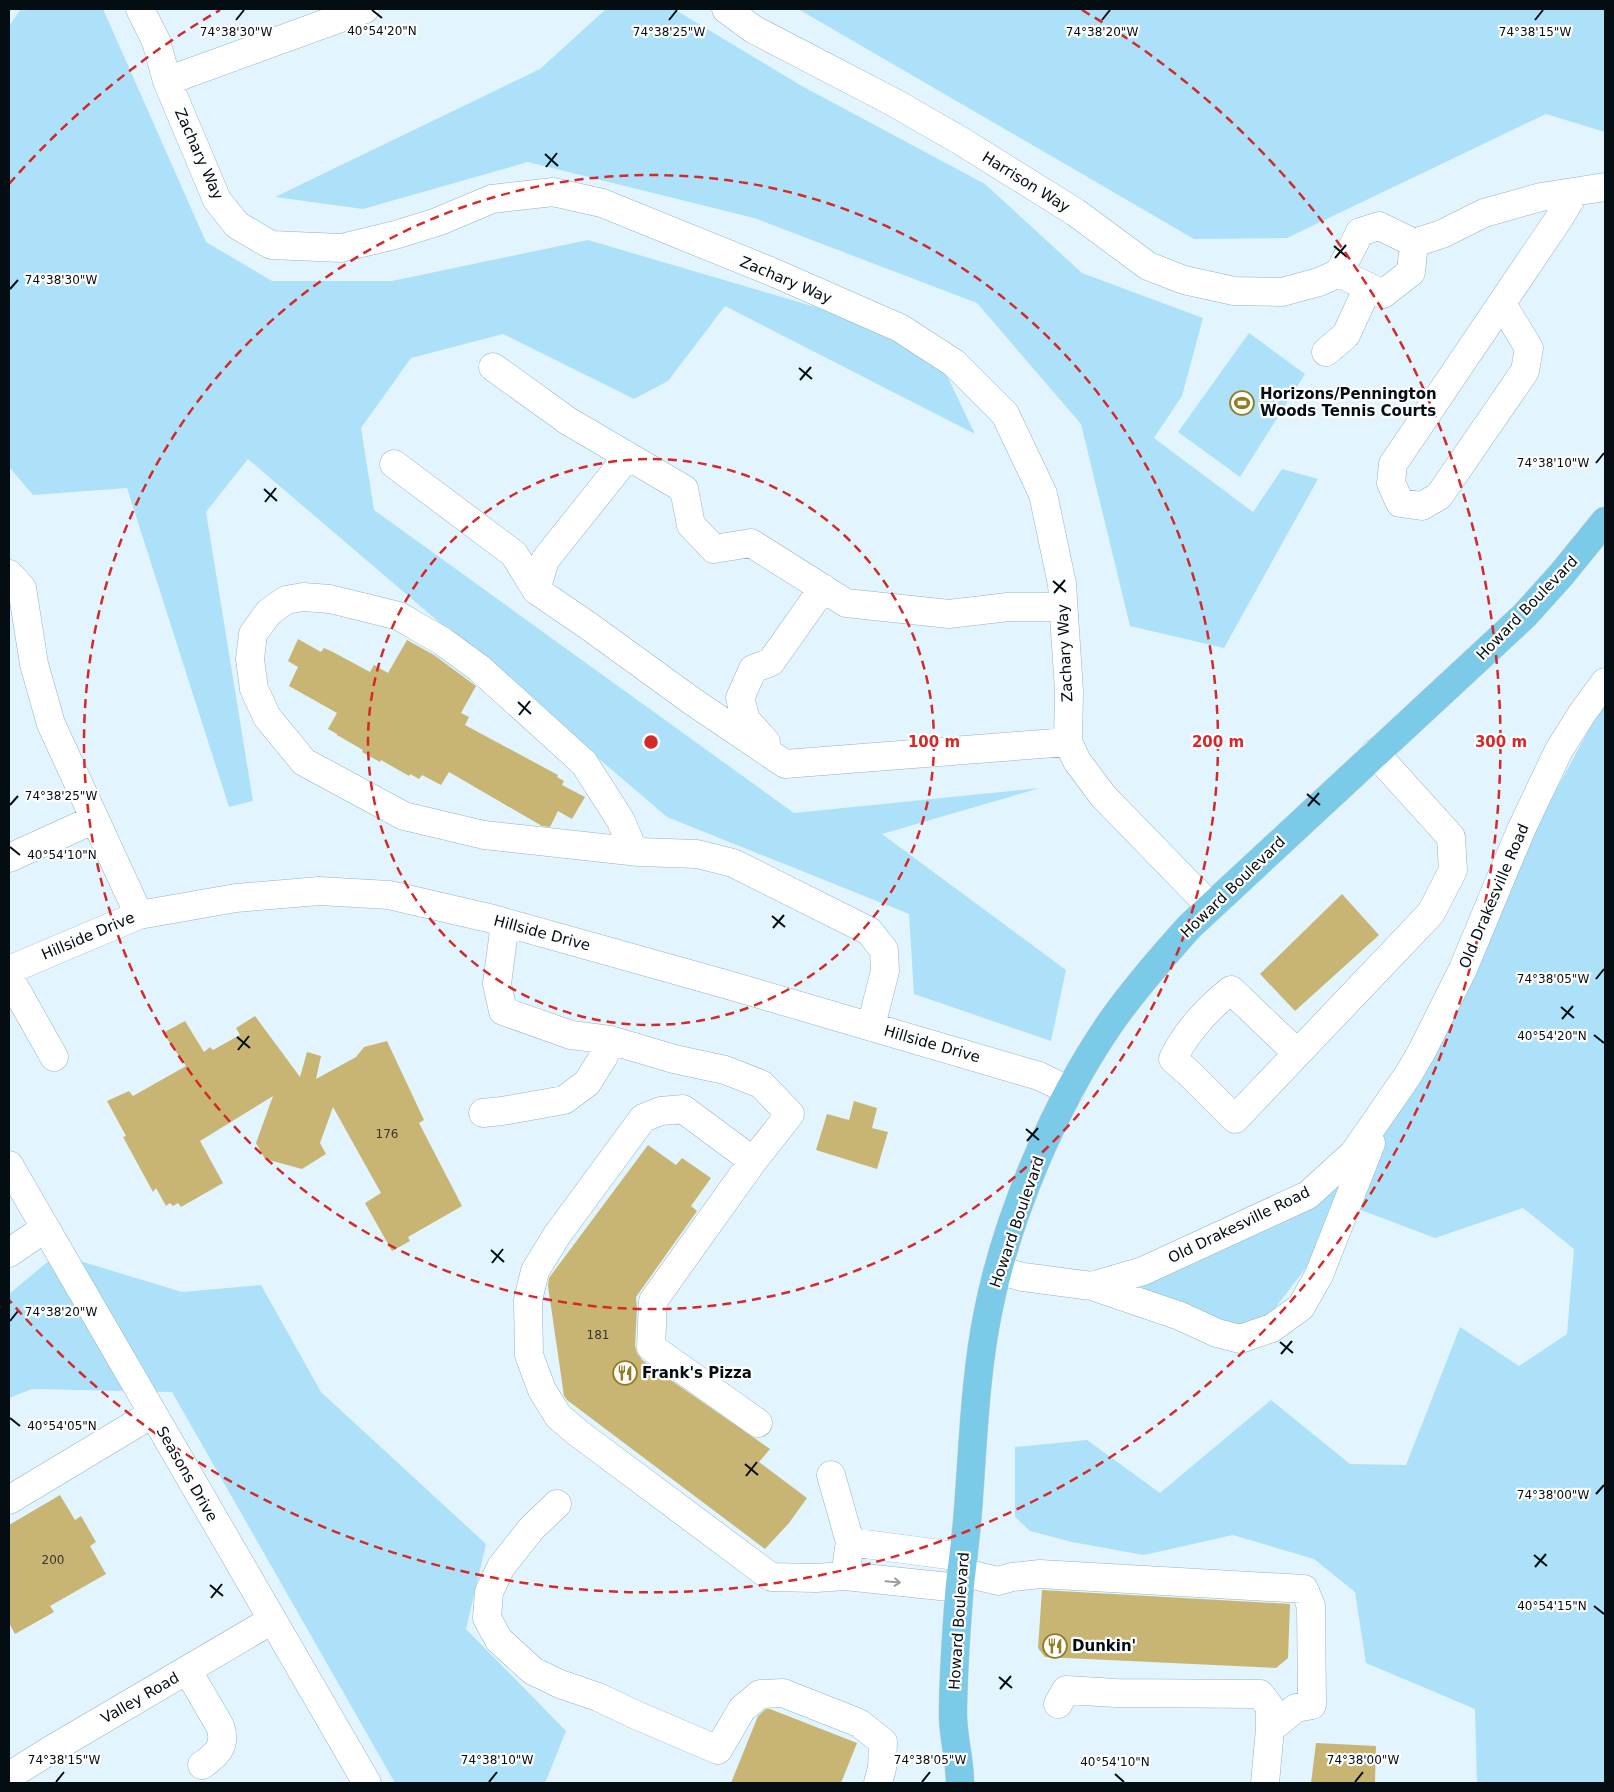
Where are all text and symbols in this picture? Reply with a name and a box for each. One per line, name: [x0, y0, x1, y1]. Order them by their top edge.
text: 40°54'20"N: [347, 24, 417, 38]
text: 74°38'30"W: [200, 25, 272, 39]
text: 74°38'25"W: [633, 25, 705, 39]
text: 74°38'20"W: [1066, 25, 1138, 39]
text: 74°38'15"W: [1499, 25, 1571, 39]
street label: Zachary Way: [171, 105, 227, 203]
street label: Harrison Way: [979, 148, 1073, 216]
street label: Zachary Way: [737, 253, 835, 308]
text: 74°38'30"W: [25, 273, 97, 287]
place label: Horizons/Pennington Woods Tennis Courts: [1260, 385, 1437, 420]
sports icon: Horizons/Pennington Woods Tennis Courts: [1229, 390, 1255, 416]
text: 74°38'10"W: [1517, 456, 1589, 470]
street label: Howard Boulevard: [1473, 552, 1581, 664]
street label: Zachary Way: [1053, 603, 1077, 702]
centre of rings: [642, 733, 660, 751]
text: 100 m: [908, 733, 960, 751]
text: 200 m: [1192, 733, 1244, 751]
text: 300 m: [1475, 733, 1527, 751]
text: 74°38'25"W: [25, 789, 97, 803]
street label: Old Drakesville Road: [1455, 821, 1533, 971]
street label: Howard Boulevard: [1177, 833, 1289, 941]
text: 40°54'10"N: [27, 848, 97, 862]
street label: Hillside Drive: [39, 908, 137, 964]
street label: Hillside Drive: [492, 911, 592, 955]
text: 74°38'05"W: [1517, 972, 1589, 986]
street label: Hillside Drive: [882, 1022, 982, 1066]
text: 40°54'20"N: [1517, 1029, 1587, 1043]
house number: 176: [376, 1127, 398, 1141]
street label: Howard Boulevard: [986, 1154, 1048, 1290]
street label: Old Drakesville Road: [1165, 1183, 1313, 1267]
text: 74°38'20"W: [25, 1305, 97, 1319]
house number: 181: [587, 1328, 609, 1342]
restaurant icon: Frank's Pizza: [612, 1360, 638, 1386]
place label: Frank's Pizza: [642, 1364, 752, 1382]
text: 40°54'05"N: [27, 1419, 97, 1433]
street label: Seasons Drive: [152, 1423, 222, 1525]
text: 74°38'00"W: [1517, 1488, 1589, 1502]
street label: Howard Boulevard: [945, 1552, 973, 1690]
house number: 200: [42, 1553, 64, 1567]
one-way arrow: [885, 1577, 901, 1587]
text: 40°54'15"N: [1517, 1599, 1587, 1613]
restaurant icon: Dunkin': [1042, 1633, 1068, 1659]
place label: Dunkin': [1072, 1637, 1136, 1655]
street label: Valley Road: [98, 1668, 182, 1728]
text: 74°38'15"W: [28, 1753, 100, 1767]
text: 74°38'10"W: [461, 1753, 533, 1767]
text: 74°38'05"W: [894, 1753, 966, 1767]
text: 74°38'00"W: [1327, 1753, 1399, 1767]
text: 40°54'10"N: [1080, 1755, 1150, 1769]

